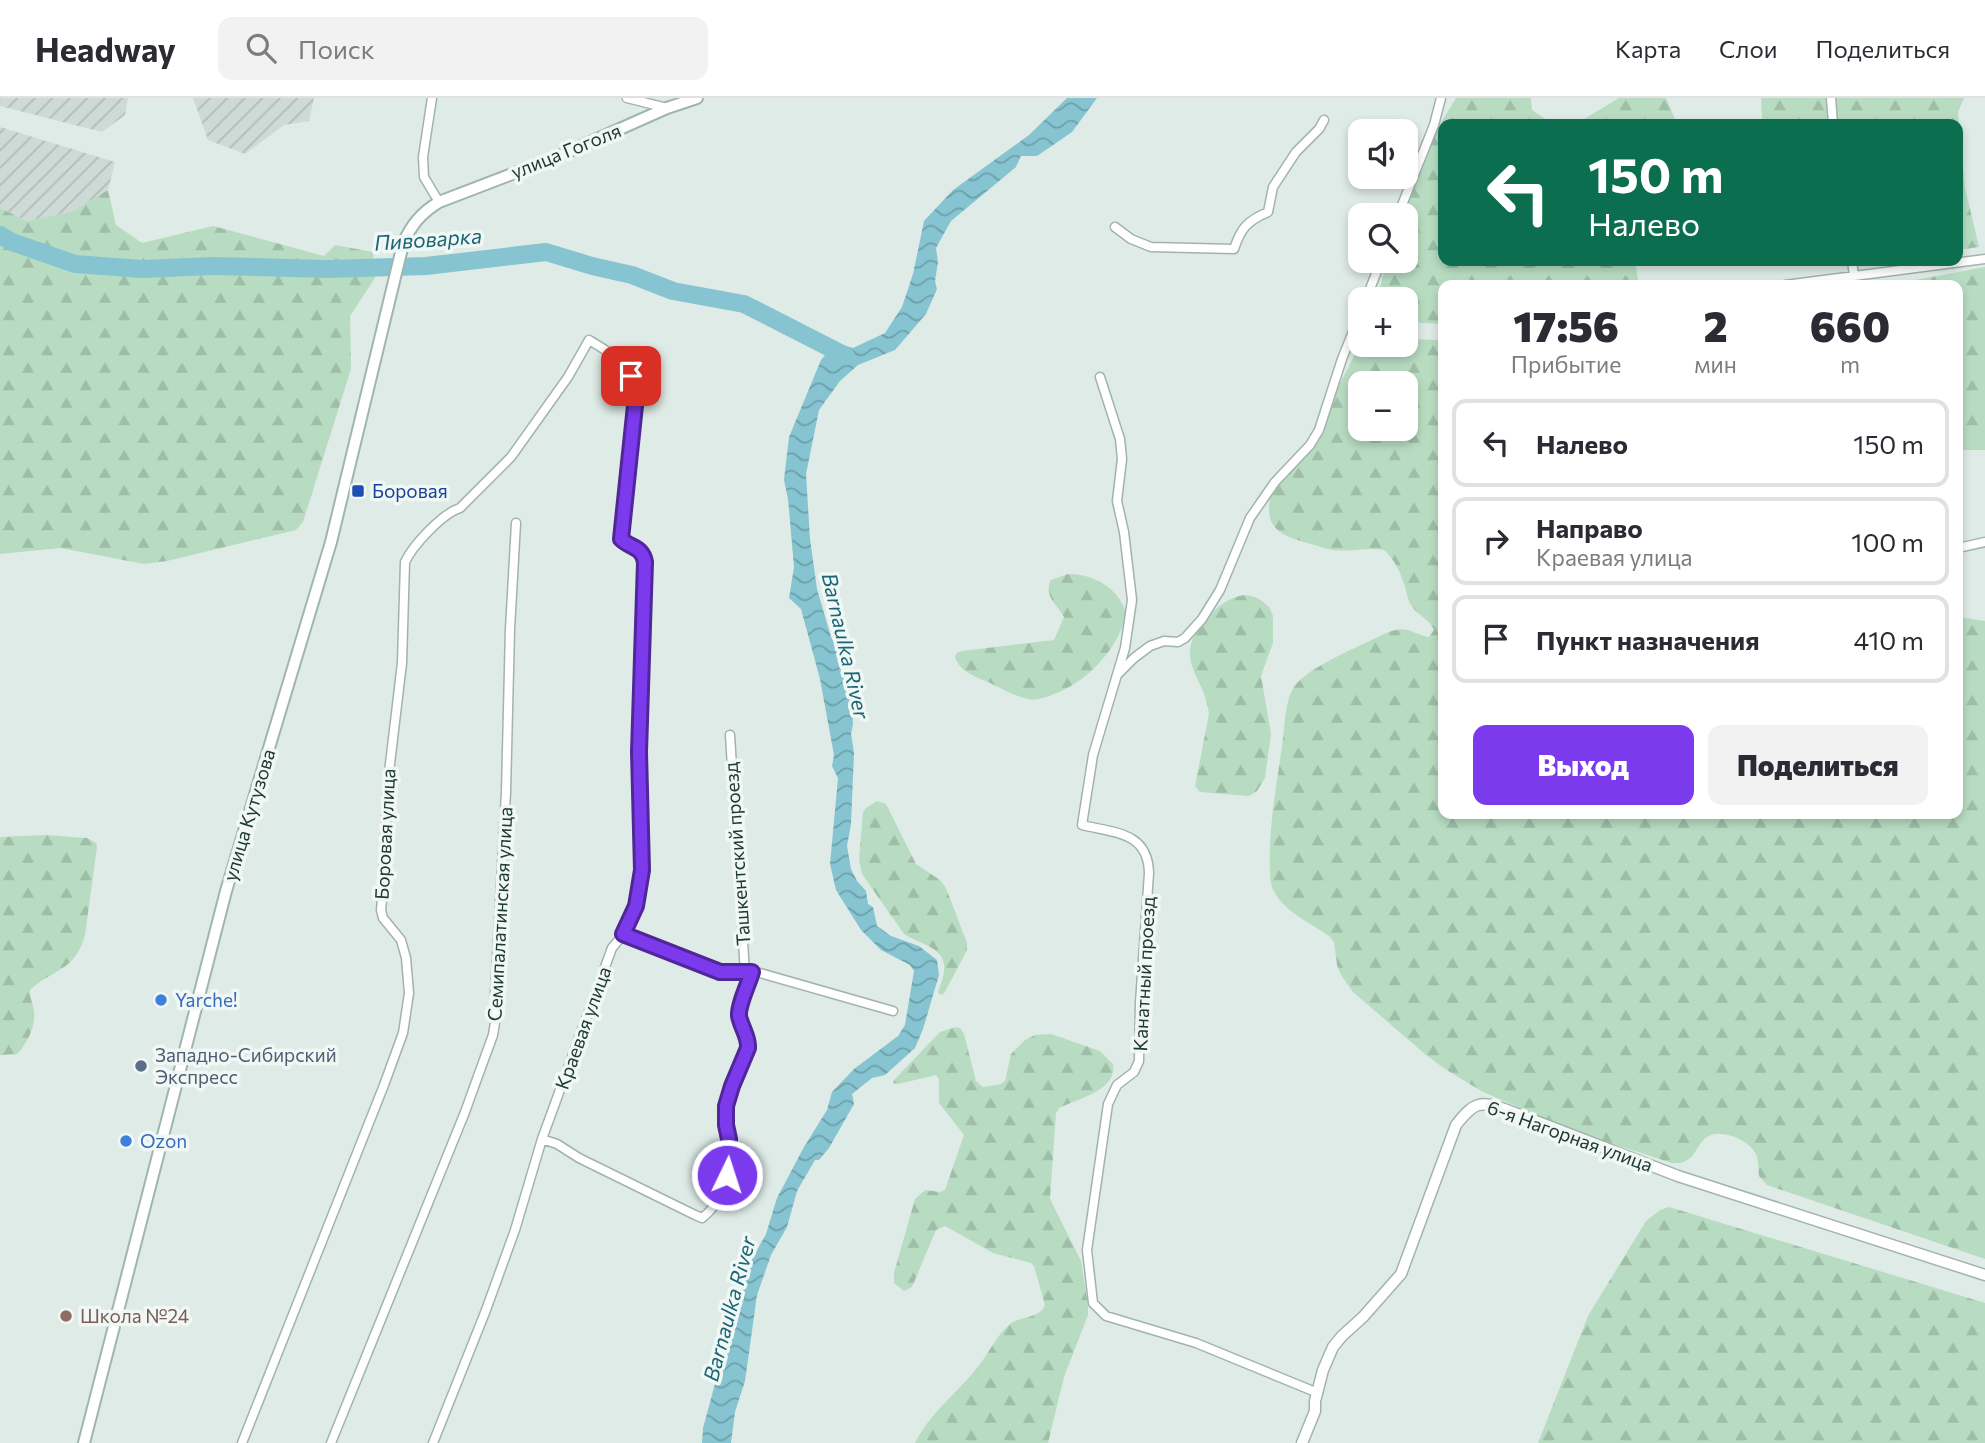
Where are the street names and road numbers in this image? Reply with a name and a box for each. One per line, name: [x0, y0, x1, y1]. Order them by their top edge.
street label: улица Гоголя: [507, 118, 624, 183]
street label: улица Кутузова: [218, 746, 280, 884]
street label: Ташкентский проезд: [719, 761, 754, 947]
street label: Боровая улица: [370, 768, 399, 900]
street label: Семипалатинская улица: [482, 806, 517, 1022]
street label: Канатный проезд: [1128, 896, 1159, 1052]
street label: Краевая улица: [550, 963, 615, 1092]
street label: 6-я Нагорная улица: [1484, 1095, 1656, 1176]

